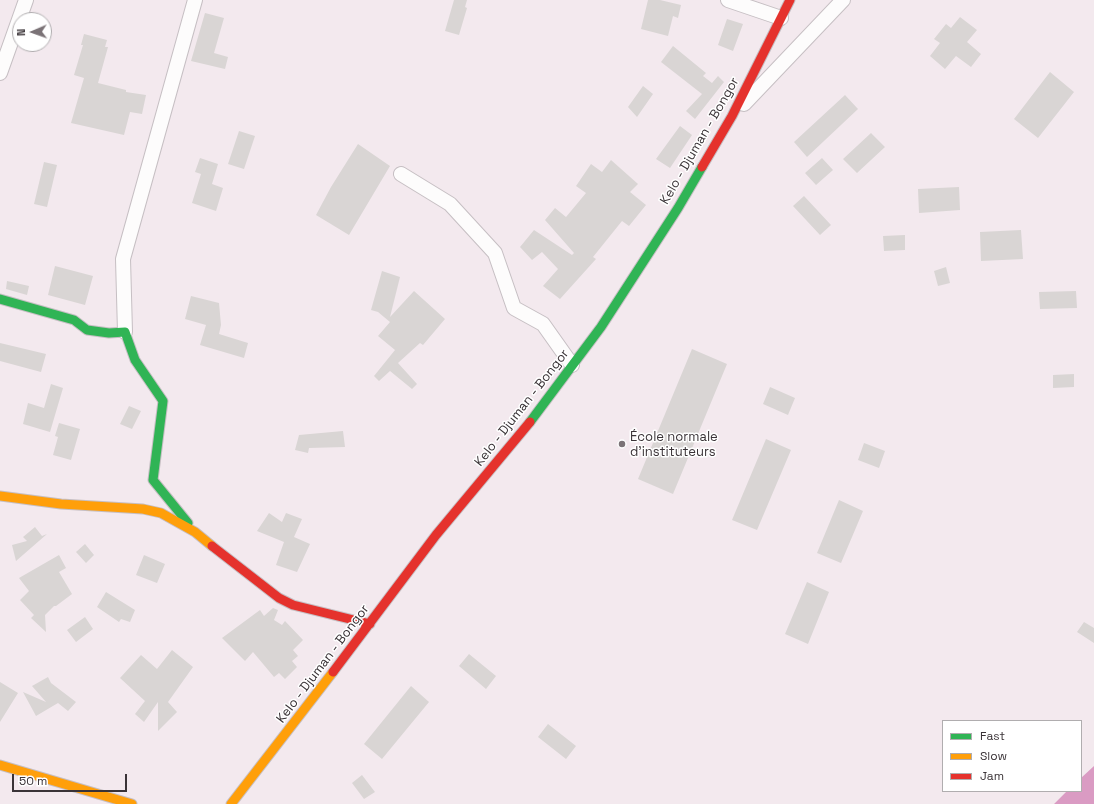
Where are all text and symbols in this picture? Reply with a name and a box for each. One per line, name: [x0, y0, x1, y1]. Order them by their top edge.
north arrow: [12, 12, 52, 52]
text: N: [14, 28, 28, 36]
street label: Kelo - Djuman - Bongor: [657, 75, 743, 207]
street label: Kelo - Djuman - Bongor: [472, 346, 572, 470]
place label: École normale d'instituteurs: [630, 429, 718, 460]
marker: École normale d'instituteurs: [617, 439, 627, 449]
street label: Kelo - Djuman - Bongor: [273, 602, 373, 726]
legend: [942, 720, 1082, 792]
text: Fast: [980, 728, 1005, 744]
text: Slow: [980, 748, 1007, 764]
scale bar: [14, 766, 129, 792]
text: Jam: [980, 768, 1004, 784]
text: 50 m: [19, 773, 47, 789]

